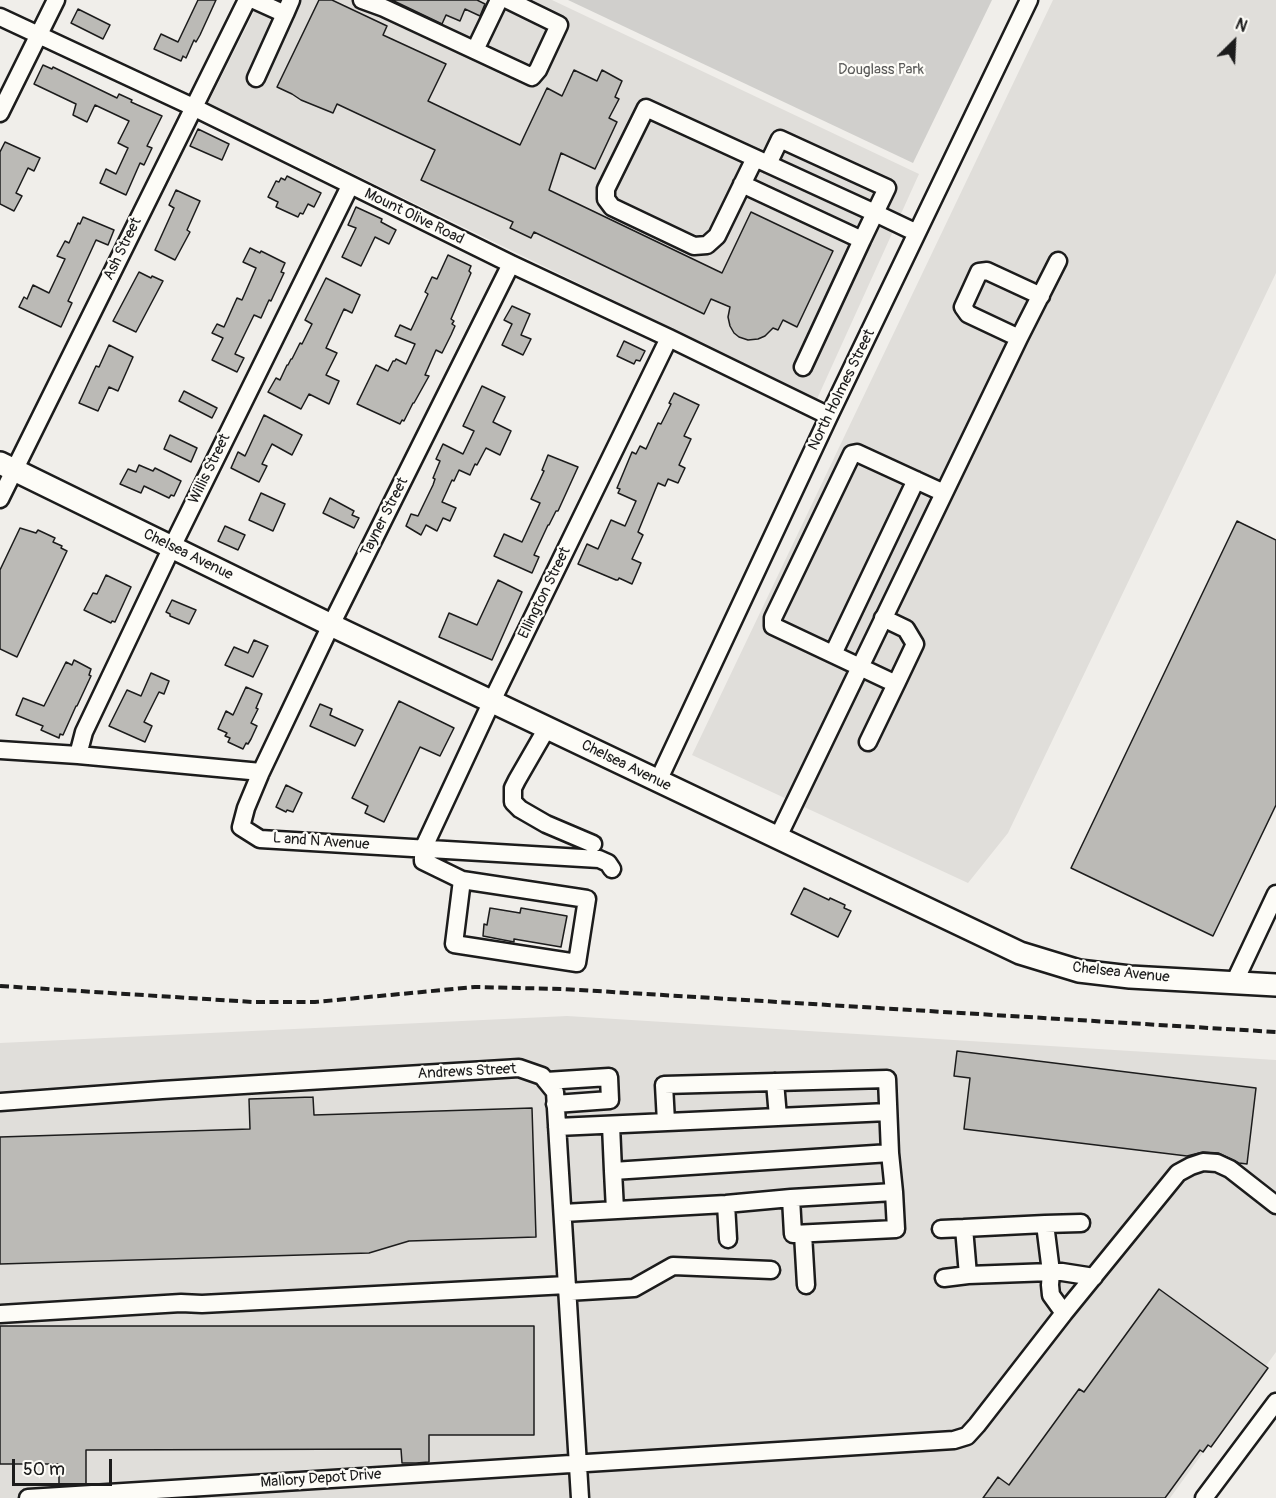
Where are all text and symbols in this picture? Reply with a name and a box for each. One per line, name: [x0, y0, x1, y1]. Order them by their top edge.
north arrow: [1204, 12, 1264, 72]
text: N: [1232, 14, 1250, 37]
park label: Douglass Park: [838, 61, 924, 79]
street label: Mount Olive Road: [361, 185, 467, 249]
street label: Ash Street: [100, 215, 146, 283]
street label: North Holmes Street: [805, 327, 879, 453]
street label: Willis Street: [185, 431, 235, 507]
street label: Tayner Street: [357, 475, 413, 559]
street label: Chelsea Avenue: [140, 525, 236, 585]
street label: Ellington Street: [515, 544, 575, 642]
street label: Chelsea Avenue: [578, 736, 674, 796]
street label: L and N Avenue: [272, 830, 370, 854]
street label: Chelsea Avenue: [1071, 959, 1171, 987]
street label: Andrews Street: [417, 1060, 517, 1084]
scale bar: [15, 1447, 116, 1485]
text: 50 m: [23, 1458, 65, 1481]
street label: Mallory Depot Drive: [260, 1466, 382, 1492]

